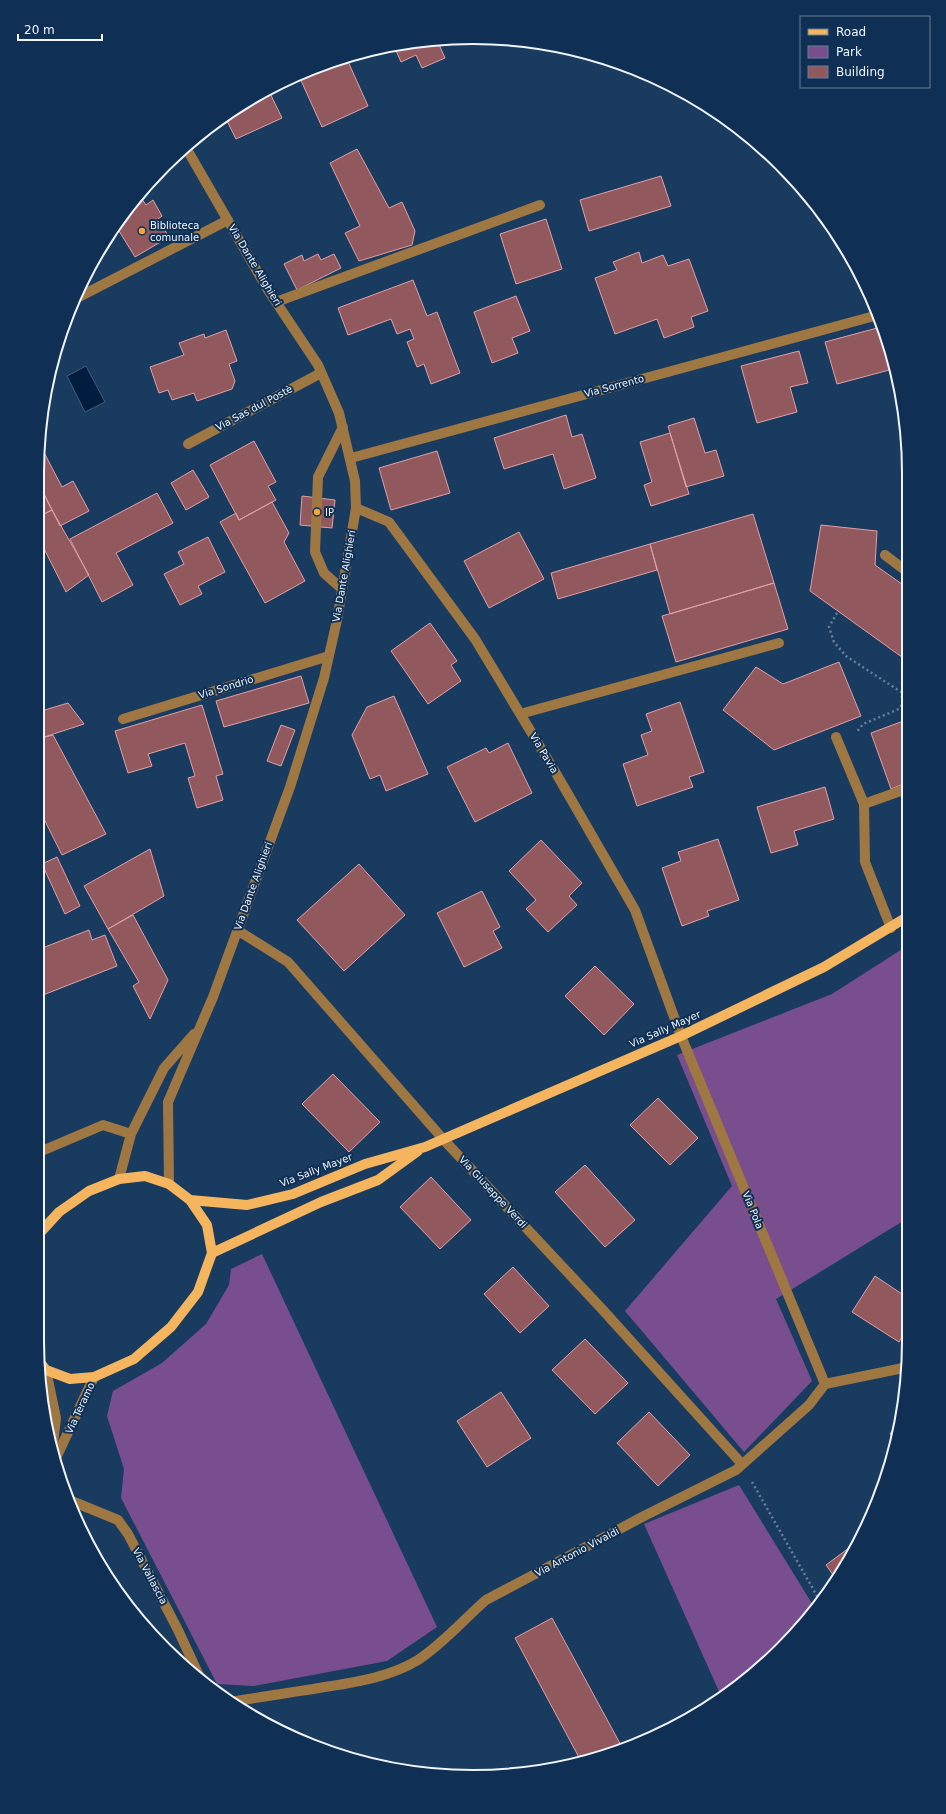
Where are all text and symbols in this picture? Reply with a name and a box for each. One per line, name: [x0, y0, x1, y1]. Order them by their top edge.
scale bar: [18, 16, 102, 42]
legend: [800, 16, 930, 88]
text: 20 m: [24, 23, 55, 37]
text: Road: [836, 25, 866, 39]
text: Park: [836, 45, 862, 59]
text: Building: [836, 65, 885, 79]
place label: Biblioteca comunale: [150, 220, 199, 243]
street label: Via Dante Alighieri: [226, 222, 284, 308]
marker: Biblioteca comunale: [137, 226, 147, 236]
street label: Via Sorrento: [583, 373, 645, 399]
street label: Via Sas dul Postè: [214, 383, 294, 433]
marker: IP: [312, 507, 322, 517]
place label: IP: [325, 507, 334, 518]
street label: Via Dante Alighieri: [331, 529, 357, 623]
street label: Via Sondrio: [197, 673, 255, 701]
street label: Via Pavia: [528, 731, 560, 775]
street label: Via Dante Alighieri: [232, 840, 274, 932]
street label: Via Sally Mayer: [628, 1008, 703, 1050]
street label: Via Sally Mayer: [278, 1151, 355, 1189]
street label: Via Giuseppe Verdi: [457, 1154, 529, 1230]
street label: Via Pola: [741, 1190, 765, 1230]
street label: Via Teramo: [63, 1381, 97, 1435]
street label: Via Antonio Vivaldi: [533, 1525, 621, 1579]
street label: Via Vallascia: [131, 1546, 169, 1606]

